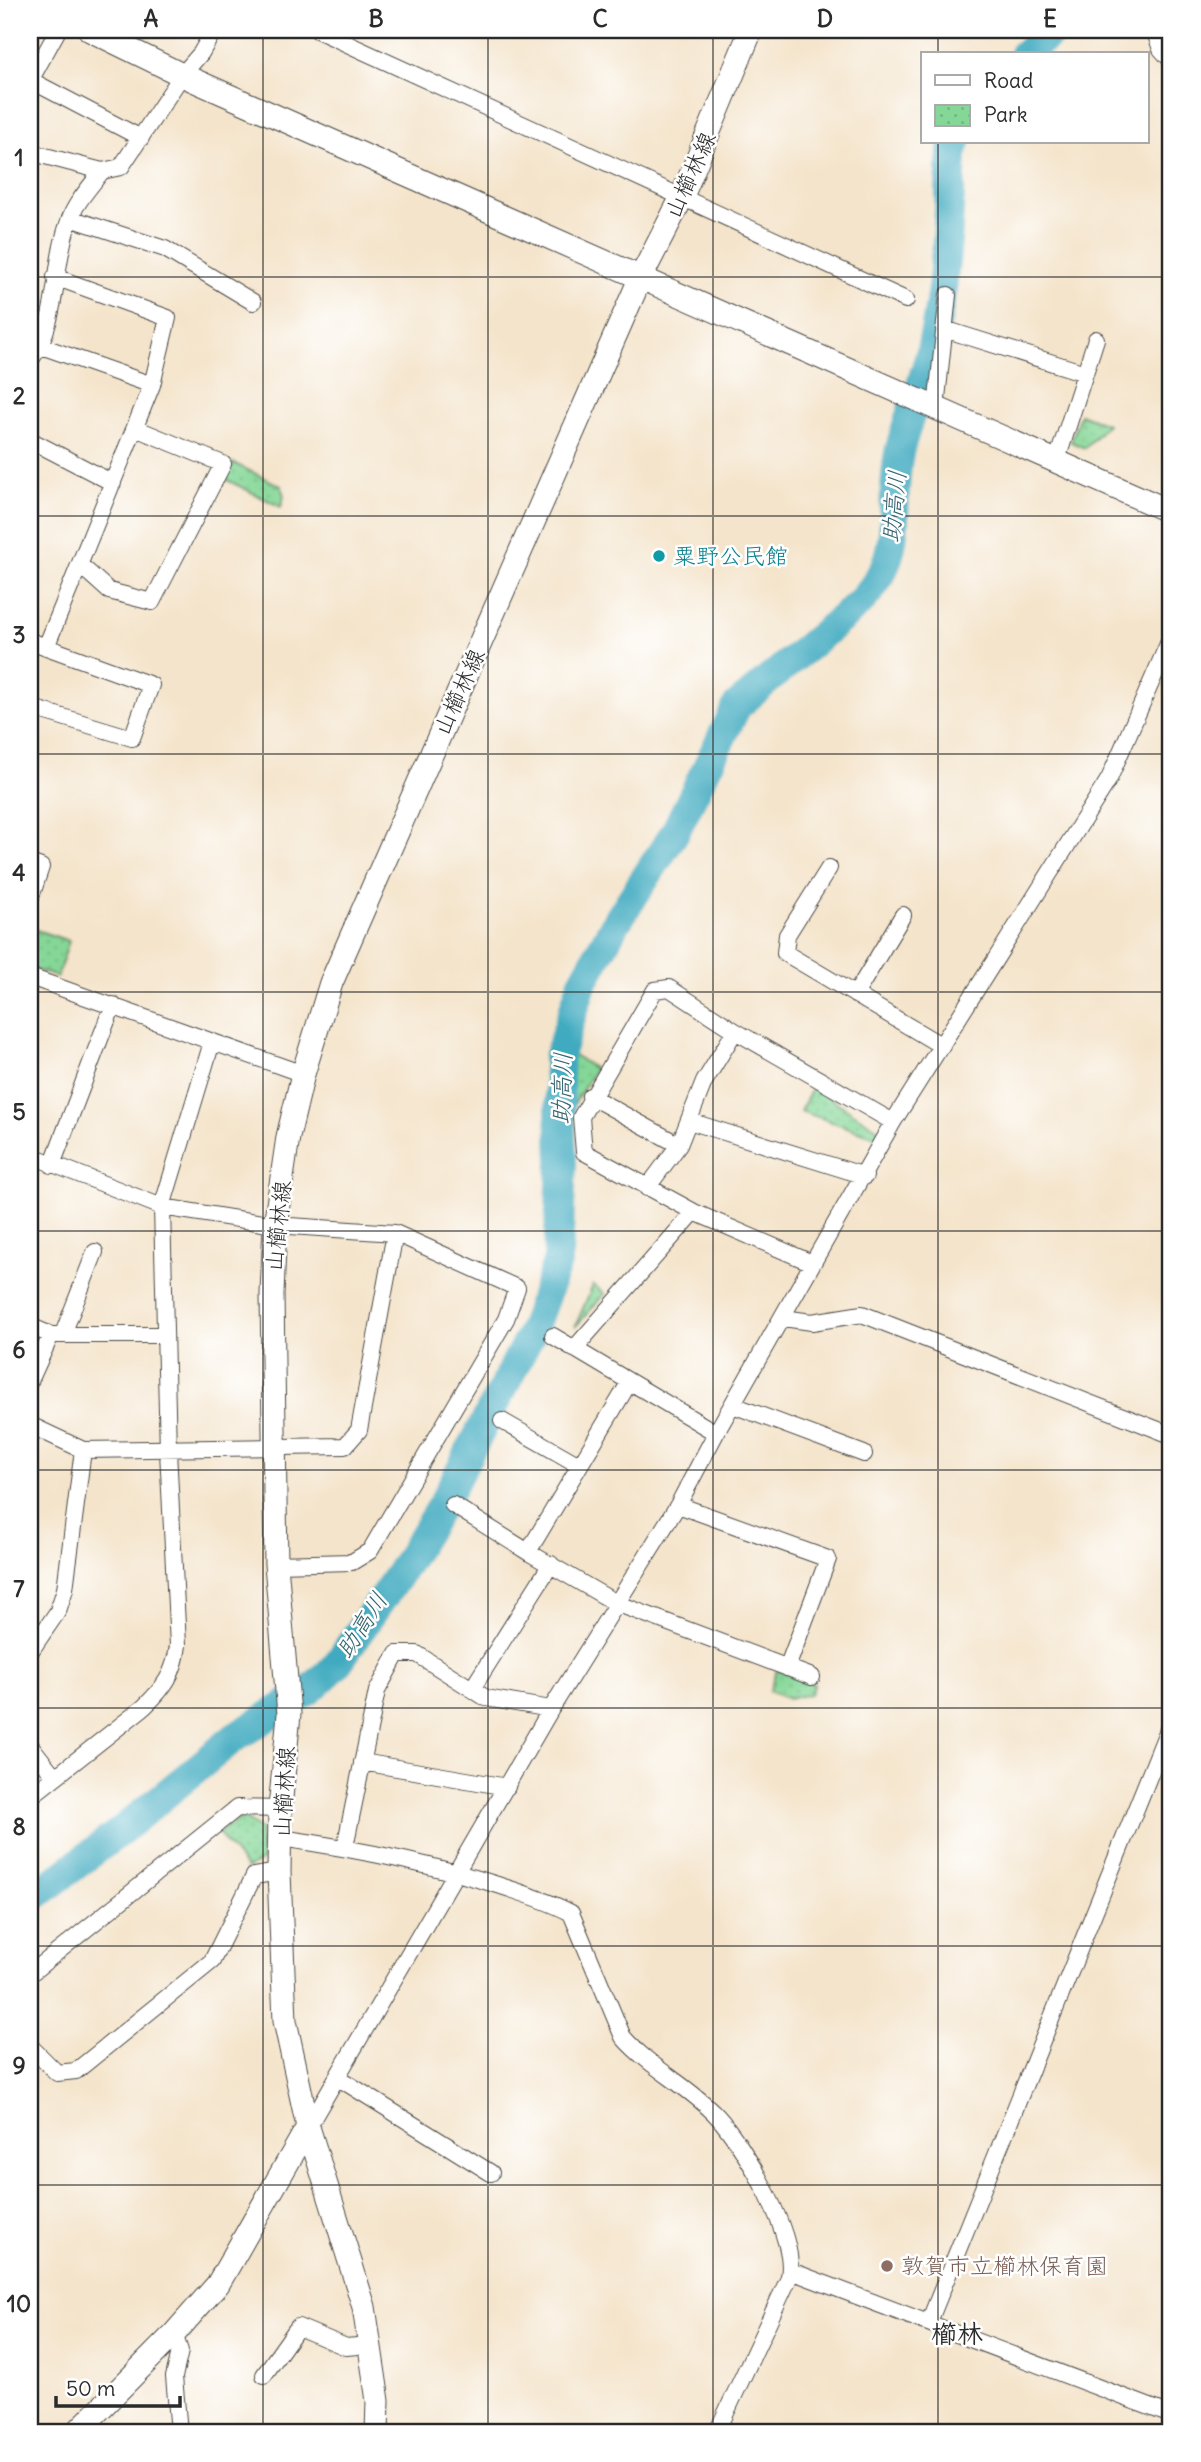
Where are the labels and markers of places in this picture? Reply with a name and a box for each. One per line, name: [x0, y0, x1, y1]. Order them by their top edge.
place label: 粟野公民館: [673, 541, 788, 570]
marker: 粟野公民館: [651, 548, 667, 564]
place label: 敦賀市立櫛林保育園: [901, 2251, 1108, 2280]
marker: 敦賀市立櫛林保育園: [879, 2258, 895, 2274]

